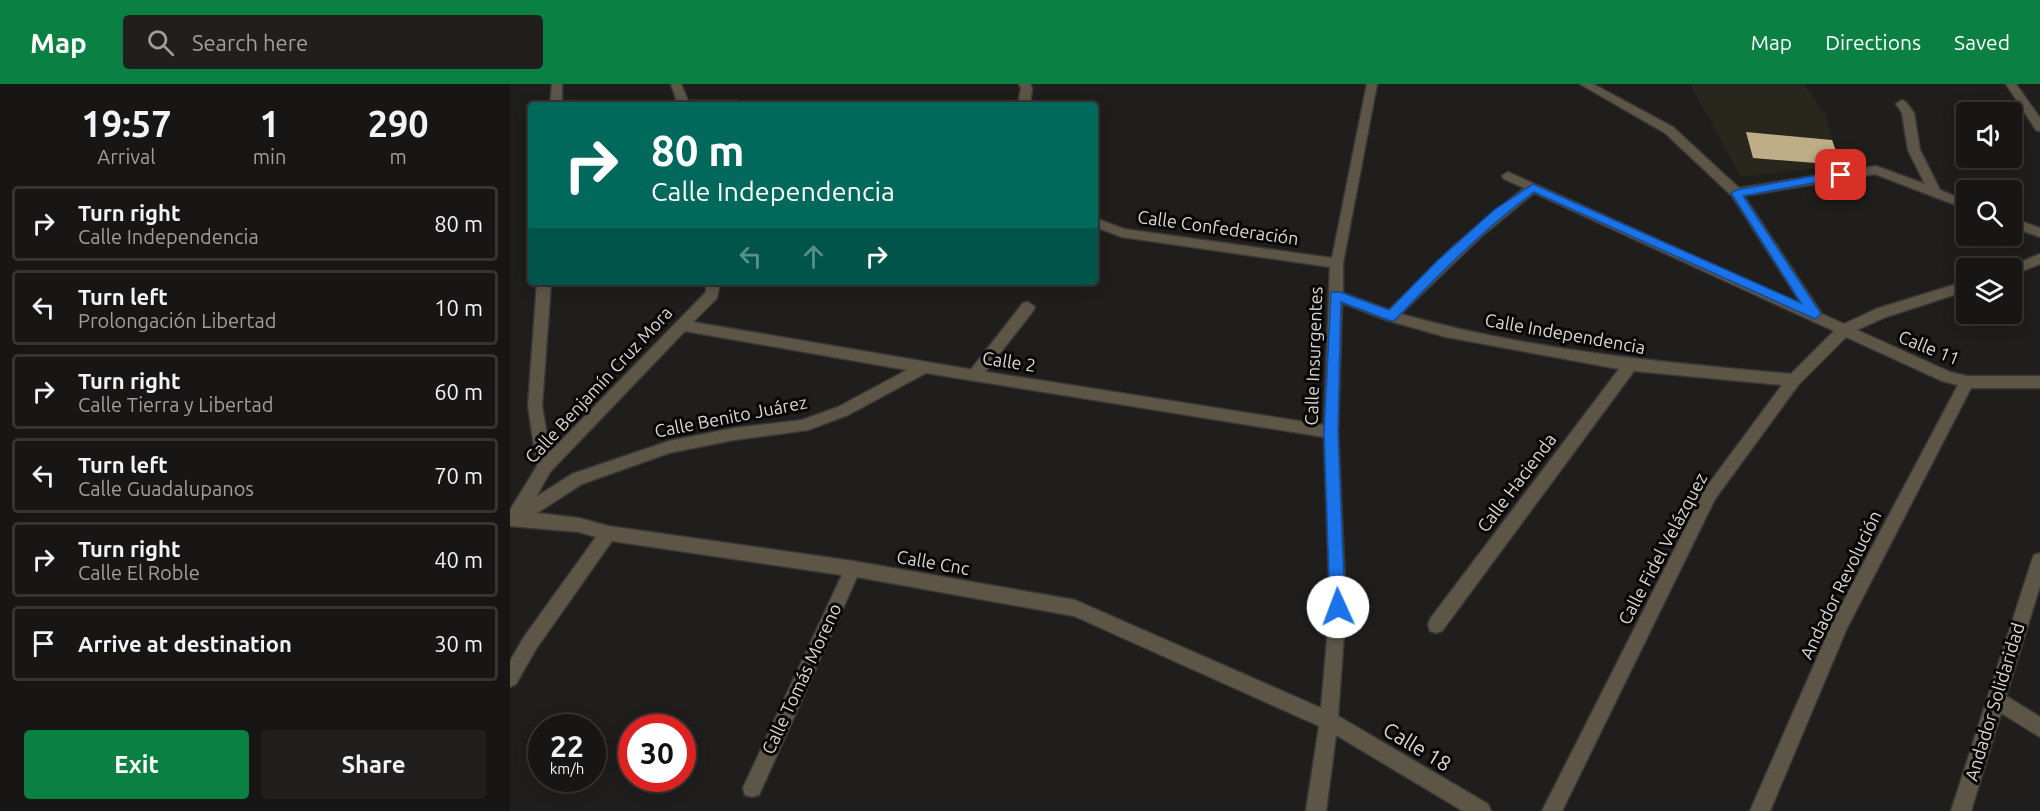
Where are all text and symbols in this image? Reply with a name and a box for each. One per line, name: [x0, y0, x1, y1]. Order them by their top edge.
search box: [123, 15, 543, 69]
icon: search: [144, 26, 177, 59]
text: Map: [30, 27, 87, 58]
text: Search here: [192, 30, 308, 55]
text: Map: [1751, 30, 1792, 54]
text: Directions: [1825, 30, 1921, 54]
text: Saved: [1954, 30, 2010, 54]
map controls: [1956, 102, 2022, 324]
button: sound: [1956, 102, 2022, 168]
text: 19:57: [81, 103, 171, 144]
text: 1: [259, 103, 280, 144]
text: 290: [368, 103, 429, 144]
icon: right: [552, 126, 630, 204]
text: 80 m: [651, 127, 745, 174]
text: Arrival: [97, 145, 156, 168]
text: min: [253, 145, 286, 168]
text: m: [390, 145, 407, 168]
pin: [1815, 149, 1866, 200]
icon: arrive: [1824, 158, 1857, 191]
text: Calle Independencia: [651, 176, 895, 206]
button: search: [1956, 180, 2022, 246]
text: Turn right: [78, 200, 180, 225]
street label: Calle Confederación: [1136, 206, 1300, 248]
icon: right: [27, 207, 60, 240]
text: 80 m: [434, 211, 483, 236]
text: Calle Independencia: [78, 225, 259, 248]
icon: left: [734, 240, 767, 273]
icon: ahead: [797, 240, 830, 273]
icon: right: [860, 240, 893, 273]
button: layers: [1956, 258, 2022, 324]
text: Turn left: [78, 284, 168, 309]
street label: Calle Insurgentes: [1301, 286, 1325, 426]
icon: left: [27, 291, 60, 324]
text: 10 m: [434, 295, 483, 320]
street label: Calle Benjamín Cruz Mora: [521, 302, 676, 467]
text: Prolongación Libertad: [78, 309, 276, 332]
street label: Calle Independencia: [1483, 309, 1647, 357]
street label: Calle 11: [1896, 326, 1963, 368]
street label: Calle 2: [981, 347, 1037, 375]
text: Turn right: [78, 368, 180, 393]
icon: right: [27, 375, 60, 408]
text: 60 m: [434, 379, 483, 404]
street label: Calle Benito Juárez: [653, 391, 809, 441]
text: Calle Tierra y Libertad: [78, 393, 274, 416]
street label: Calle Hacienda: [1473, 429, 1560, 536]
text: Turn left: [78, 452, 168, 477]
icon: left: [27, 459, 60, 492]
text: 70 m: [434, 463, 483, 488]
street label: Calle Fidel Velázquez: [1614, 469, 1711, 628]
text: Calle Guadalupanos: [78, 477, 254, 500]
street label: Andador Revolución: [1795, 507, 1885, 662]
text: Turn right: [78, 536, 180, 561]
icon: right: [27, 543, 60, 576]
street label: Calle Cnc: [895, 546, 971, 578]
text: 40 m: [434, 547, 483, 572]
text: Calle El Roble: [78, 561, 200, 584]
position arrow: [1306, 575, 1370, 639]
street label: Calle Tomás Moreno: [757, 600, 845, 757]
street label: Andador Solidaridad: [1960, 620, 2028, 783]
icon: arrive: [27, 627, 60, 660]
text: Arrive at destination: [78, 631, 292, 656]
text: 30 m: [434, 631, 483, 656]
speed limit sign: 30: [618, 714, 696, 792]
street label: Calle 18: [1379, 717, 1456, 776]
text: 22: [550, 729, 584, 763]
button: Exit: [24, 730, 249, 799]
button: Share: [261, 730, 486, 799]
text: km/h: [550, 760, 584, 777]

